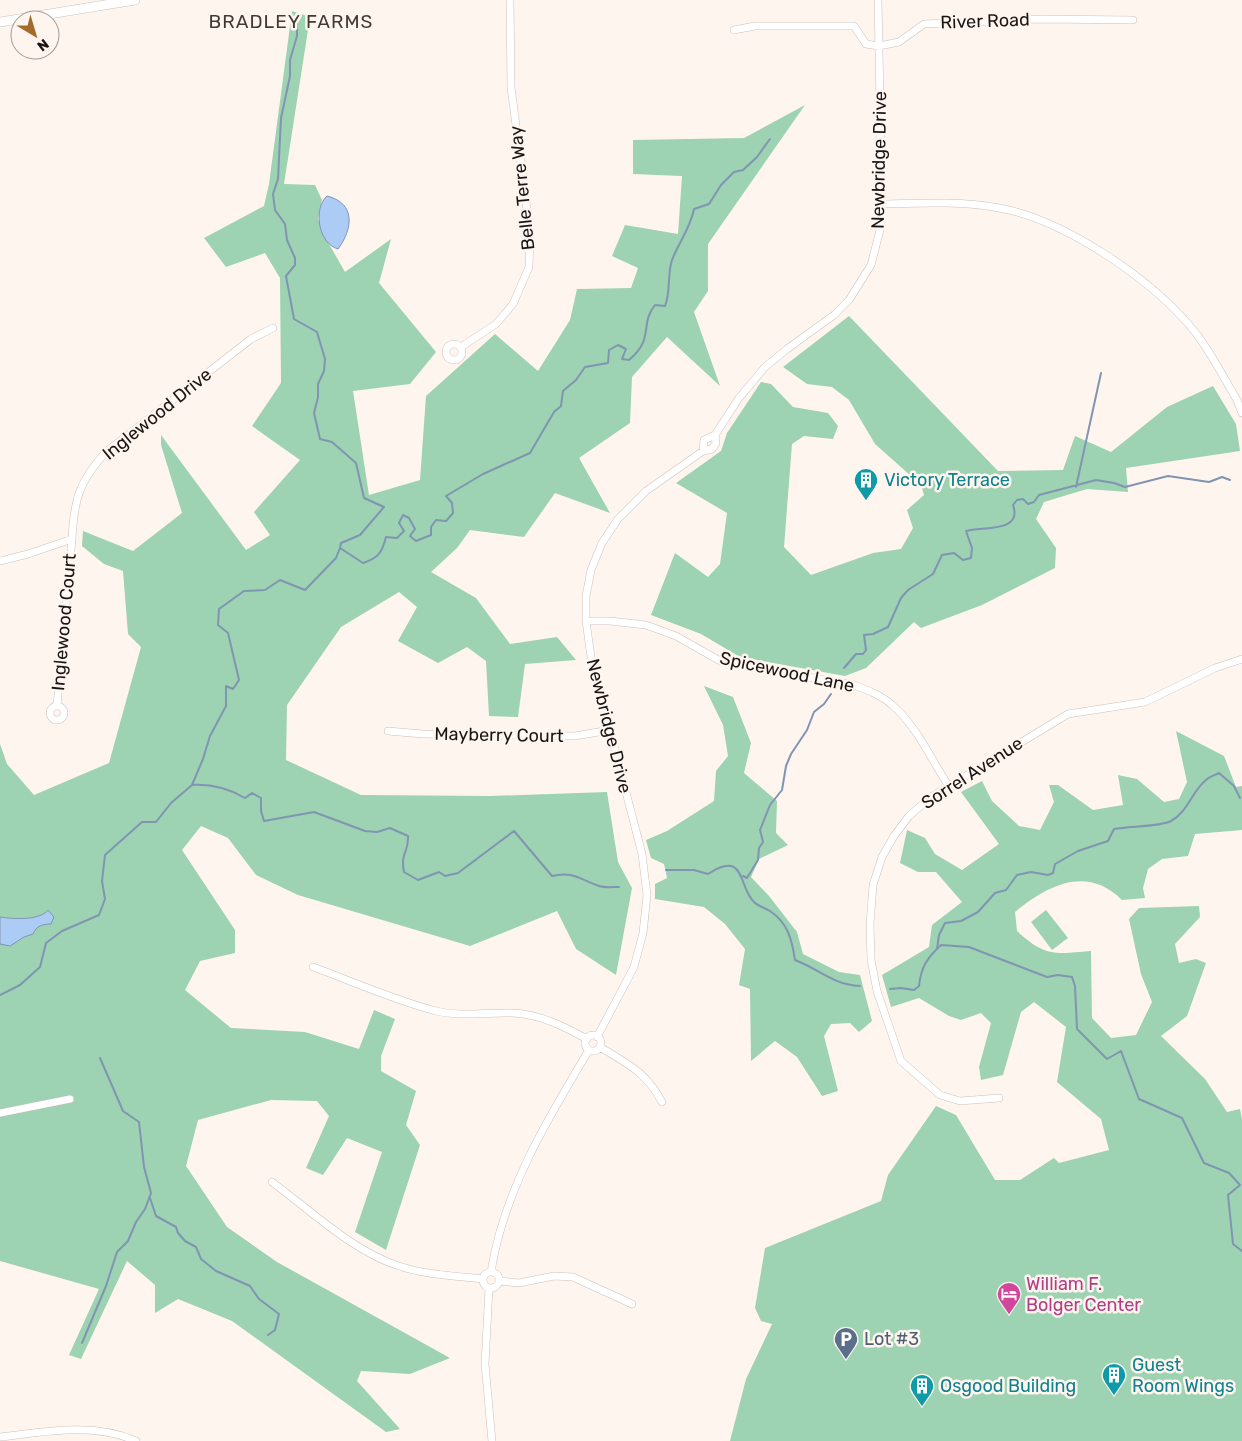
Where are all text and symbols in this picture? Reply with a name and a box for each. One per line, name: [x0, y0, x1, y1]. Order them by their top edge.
street label: River Road: [940, 8, 1030, 34]
north arrow: [10, 10, 60, 60]
district label: BRADLEY FARMS: [209, 10, 373, 33]
text: N: [33, 35, 52, 55]
street label: Newbridge Drive: [867, 91, 891, 229]
street label: Belle Terre Way: [505, 125, 539, 251]
street label: Inglewood Drive: [98, 363, 216, 465]
building icon: Victory Terrace: [853, 467, 879, 501]
place label: Victory Terrace: [884, 469, 1010, 491]
street label: Inglewood Court: [47, 552, 81, 692]
street label: Spicewood Lane: [718, 647, 856, 697]
street label: Newbridge Drive: [582, 656, 636, 796]
street label: Mayberry Court: [434, 723, 564, 747]
street label: Sorrel Avenue: [917, 732, 1027, 814]
place label: William F. Bolger Center: [1026, 1273, 1141, 1316]
hotel icon: William F. Bolger Center: [996, 1281, 1022, 1315]
parking icon: Lot #3: [833, 1326, 859, 1360]
place label: Lot #3: [864, 1328, 919, 1350]
place label: Guest Room Wings: [1132, 1354, 1234, 1397]
building icon: Guest Room Wings: [1101, 1362, 1127, 1396]
building icon: Osgood Building: [909, 1373, 935, 1407]
place label: Osgood Building: [940, 1375, 1076, 1397]

